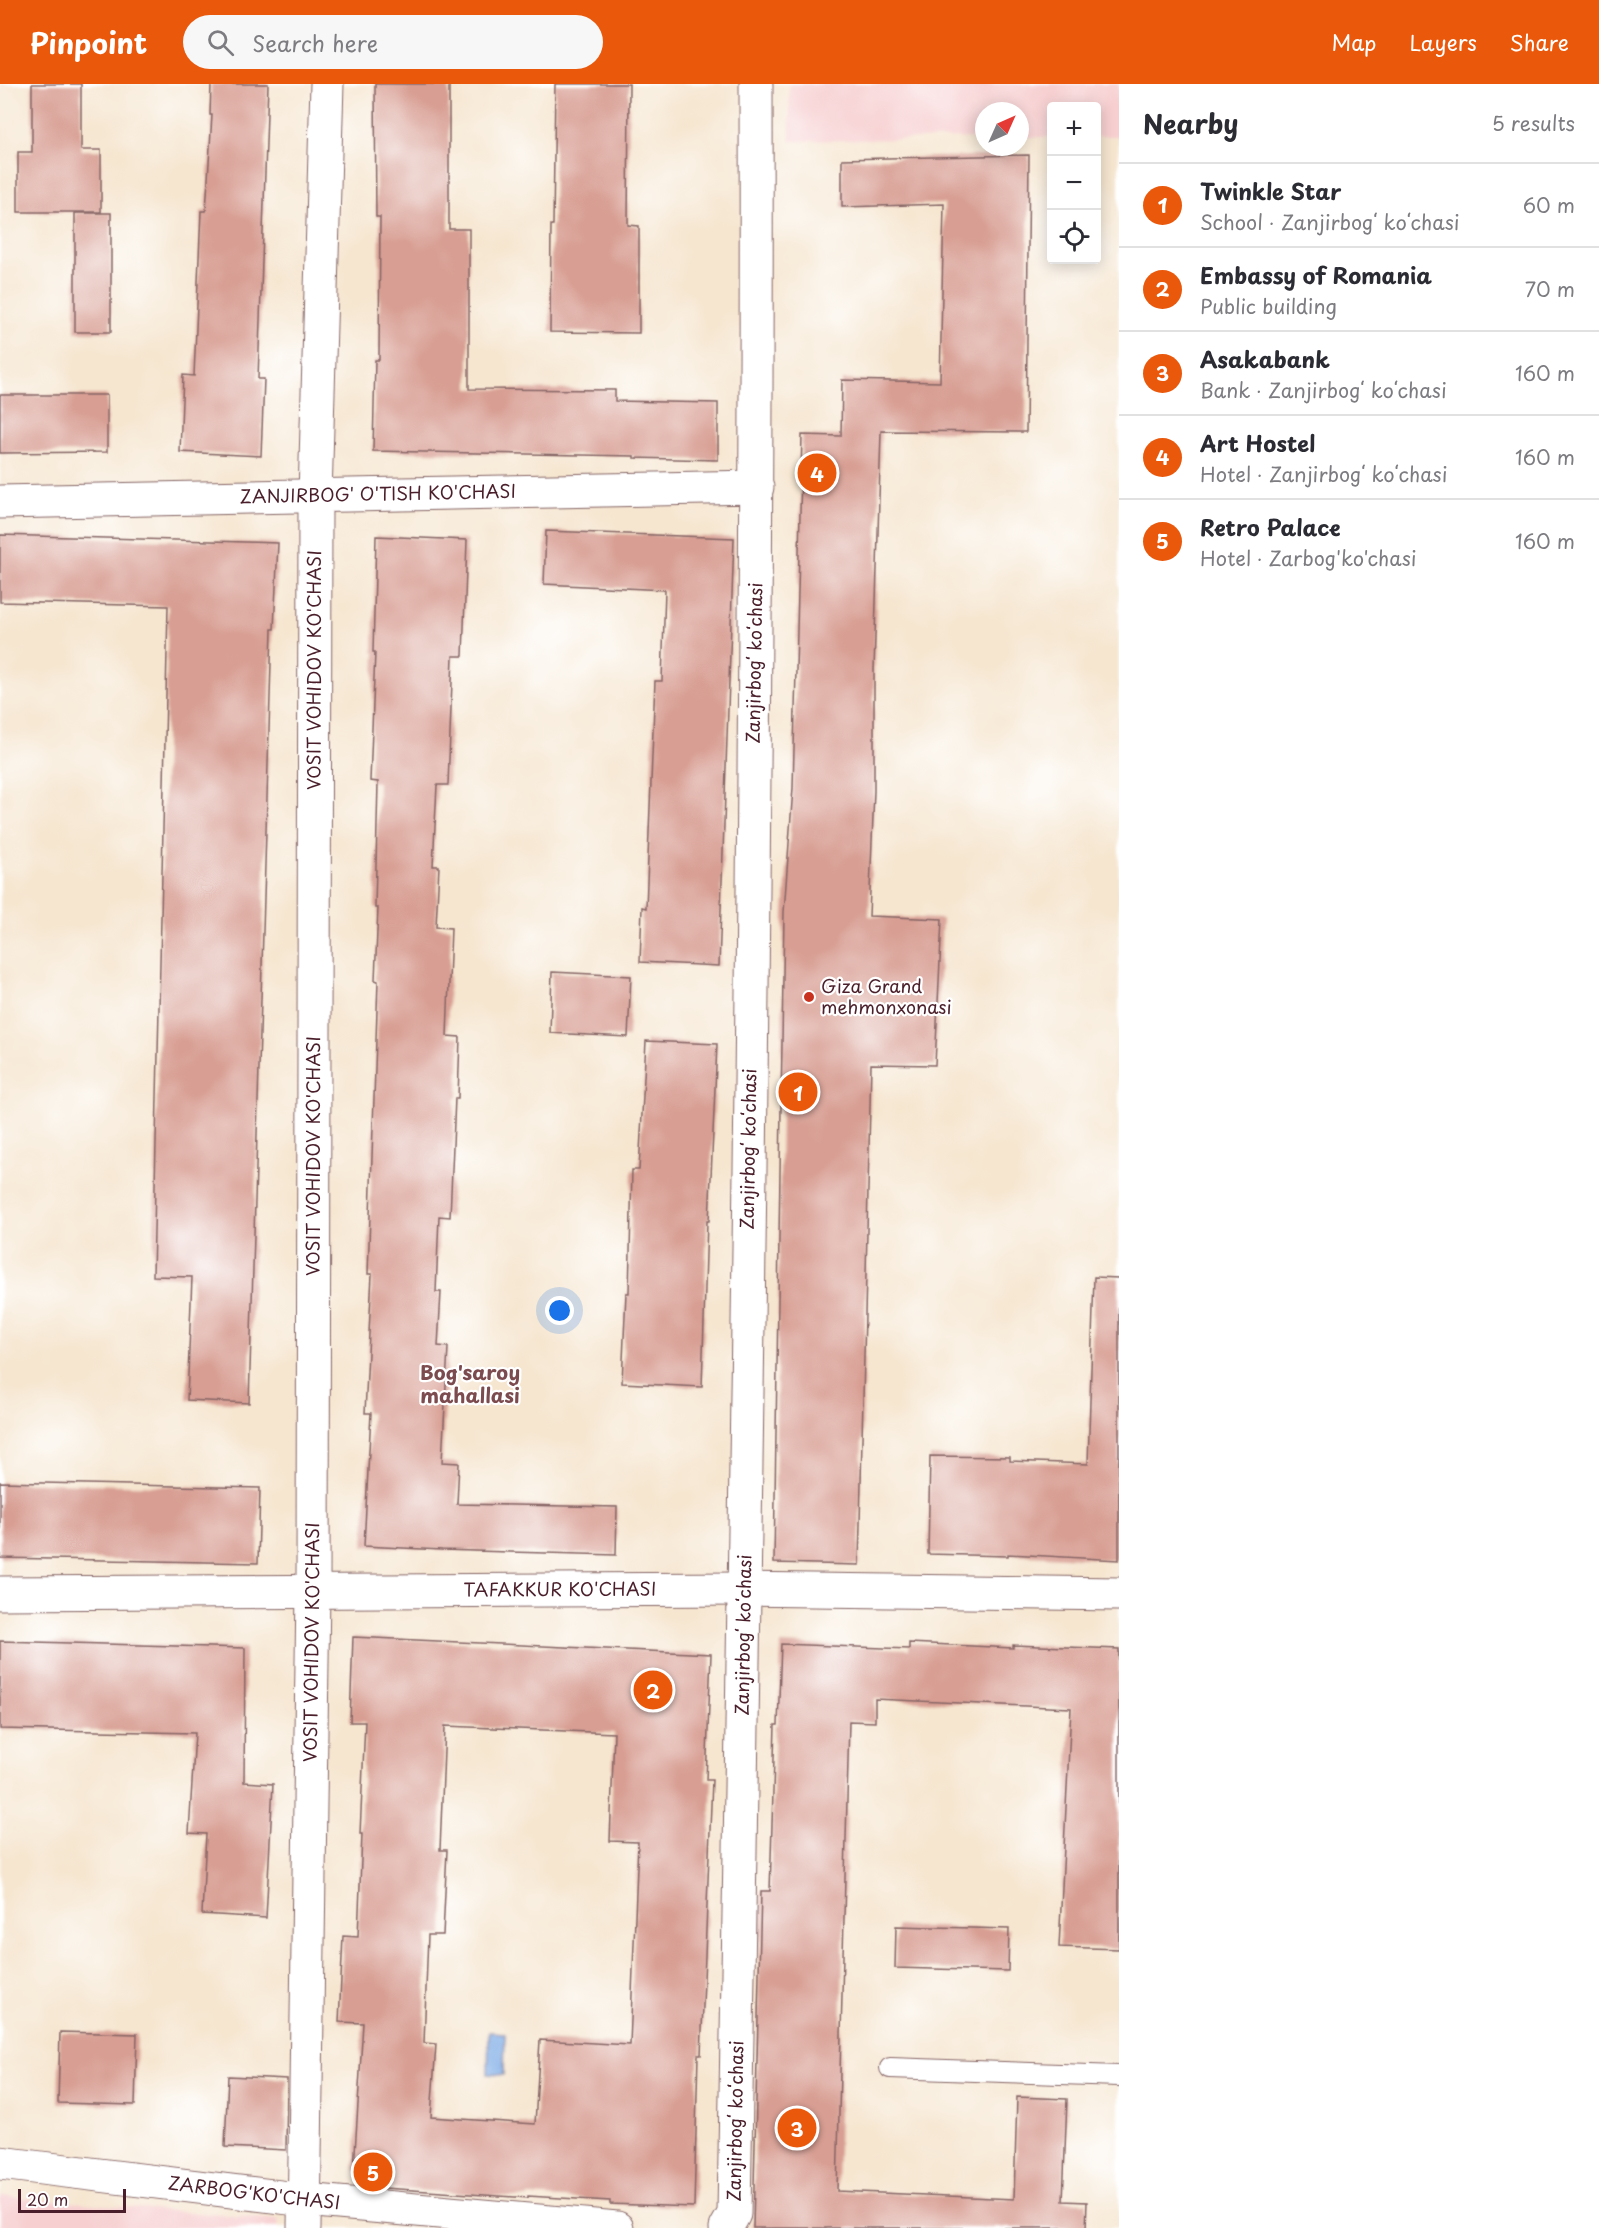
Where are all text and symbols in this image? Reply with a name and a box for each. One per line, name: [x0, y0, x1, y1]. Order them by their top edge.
search box: [183, 15, 603, 69]
text: Pinpoint: [30, 21, 147, 64]
icon: search: [204, 26, 237, 59]
text: Search here: [252, 26, 378, 59]
text: Map: [1332, 26, 1376, 58]
text: Layers: [1409, 26, 1477, 58]
text: Share: [1510, 26, 1569, 58]
north arrow: [975, 102, 1029, 156]
map controls: [1047, 102, 1101, 264]
button: +: [1047, 102, 1101, 156]
text: Nearby: [1143, 104, 1238, 143]
text: 5 results: [1492, 108, 1575, 138]
button: −: [1047, 156, 1101, 210]
text: Twinkle Star: [1200, 174, 1341, 207]
text: 1: [1158, 190, 1167, 220]
text: 60 m: [1523, 190, 1575, 220]
text: School · Zanjirbogʻ koʻchasi: [1200, 207, 1460, 237]
button: locate: [1047, 210, 1101, 264]
text: Embassy of Romania: [1200, 258, 1432, 291]
text: 2: [1155, 274, 1170, 304]
text: 70 m: [1525, 274, 1575, 304]
text: Public building: [1200, 291, 1337, 321]
text: Asakabank: [1200, 342, 1330, 375]
text: 3: [1156, 358, 1169, 388]
text: 160 m: [1515, 358, 1575, 388]
text: Bank · Zanjirbogʻ koʻchasi: [1200, 375, 1447, 405]
text: Art Hostel: [1200, 426, 1315, 459]
text: 4: [1156, 442, 1169, 472]
text: 160 m: [1515, 442, 1575, 472]
pin: 4: [798, 450, 836, 496]
text: Hotel · Zanjirbogʻ koʻchasi: [1200, 459, 1448, 489]
street label: ZANJIRBOG' O'TISH KO'CHASI: [239, 477, 516, 509]
text: Retro Palace: [1200, 510, 1341, 543]
text: 5: [1156, 526, 1169, 556]
text: 160 m: [1515, 526, 1575, 556]
text: Hotel · Zarbog'ko'chasi: [1200, 543, 1417, 573]
street label: VOSIT VOHIDOV KO'CHASI: [299, 550, 327, 790]
street label: Zanjirbogʻ koʻchasi: [739, 582, 768, 744]
place label: Giza Grand mehmonxonasi: [821, 972, 952, 1020]
marker: Giza Grand mehmonxonasi: [802, 990, 816, 1004]
street label: VOSIT VOHIDOV KO'CHASI: [299, 1036, 326, 1276]
street label: Zanjirbogʻ koʻchasi: [733, 1068, 762, 1230]
pin: 1: [778, 1070, 818, 1114]
your location: [545, 1296, 574, 1325]
district label: Bog'saroy mahallasi: [420, 1357, 520, 1410]
street label: VOSIT VOHIDOV KO'CHASI: [296, 1522, 325, 1762]
street label: Zanjirbogʻ koʻchasi: [728, 1554, 757, 1716]
street label: TAFAKKUR KO'CHASI: [463, 1574, 657, 1603]
pin: 2: [634, 1668, 672, 1712]
street label: Zanjirbogʻ koʻchasi: [720, 2040, 749, 2202]
pin: 3: [778, 2106, 816, 2150]
pin: 5: [354, 2150, 392, 2194]
street label: ZARBOG'KO'CHASI: [167, 2169, 342, 2215]
scale bar: [18, 2186, 126, 2214]
text: 20 m: [27, 2187, 68, 2211]

